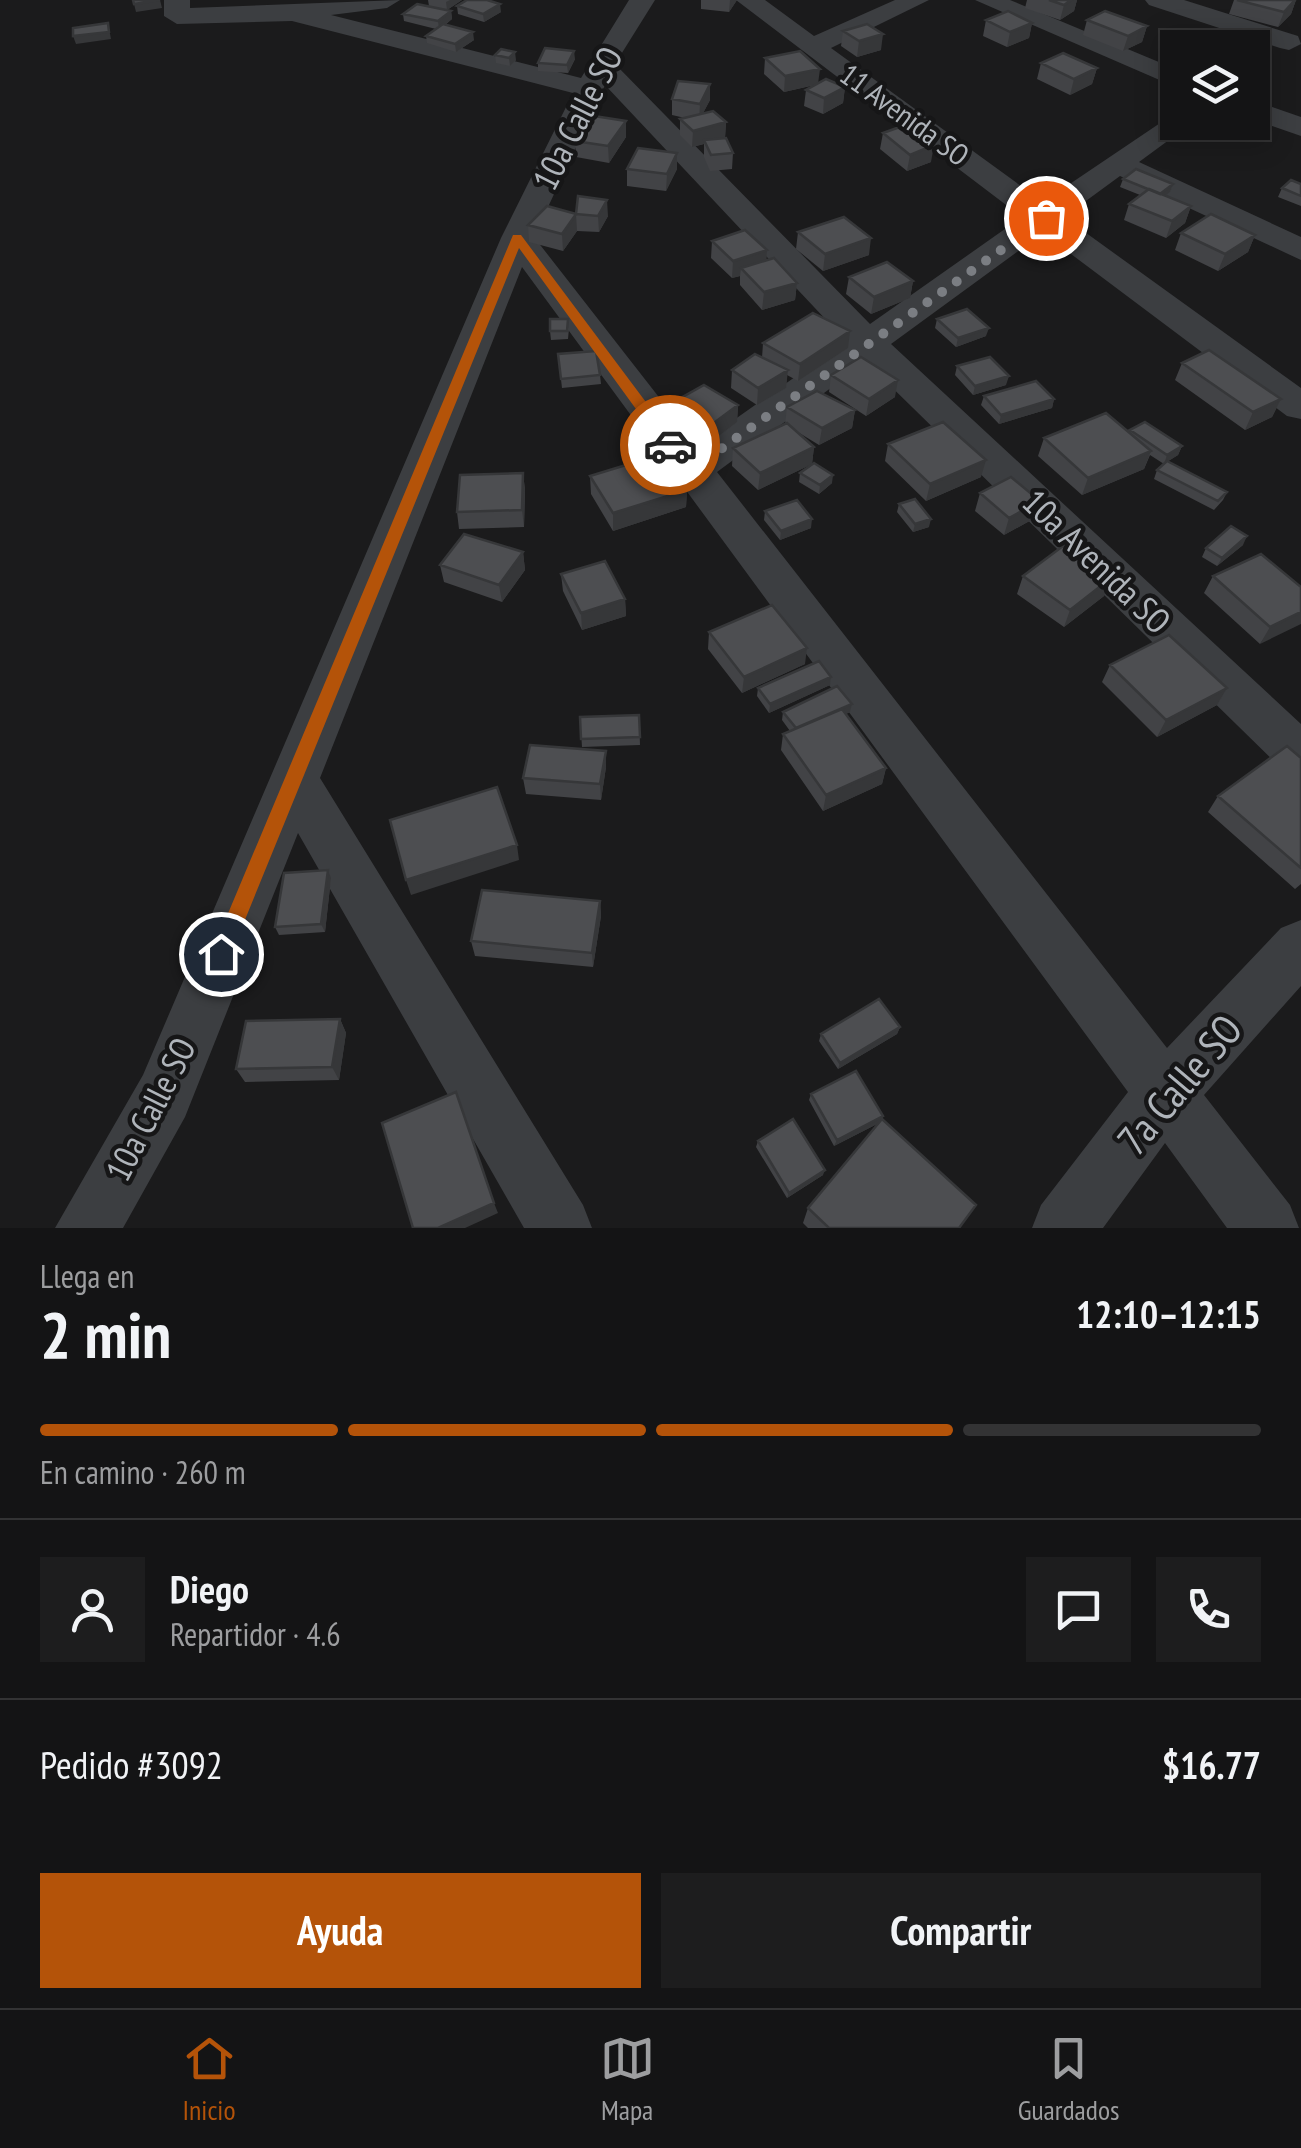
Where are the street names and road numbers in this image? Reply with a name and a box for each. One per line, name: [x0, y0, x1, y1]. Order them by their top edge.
street label: 10a Calle SO: [521, 39, 633, 197]
street label: 11 Avenida SO: [833, 54, 977, 174]
street label: 10a Avenida SO: [1013, 479, 1181, 643]
street label: 7a Calle SO: [1104, 1003, 1254, 1165]
street label: 10a Calle SO: [94, 1030, 206, 1188]

